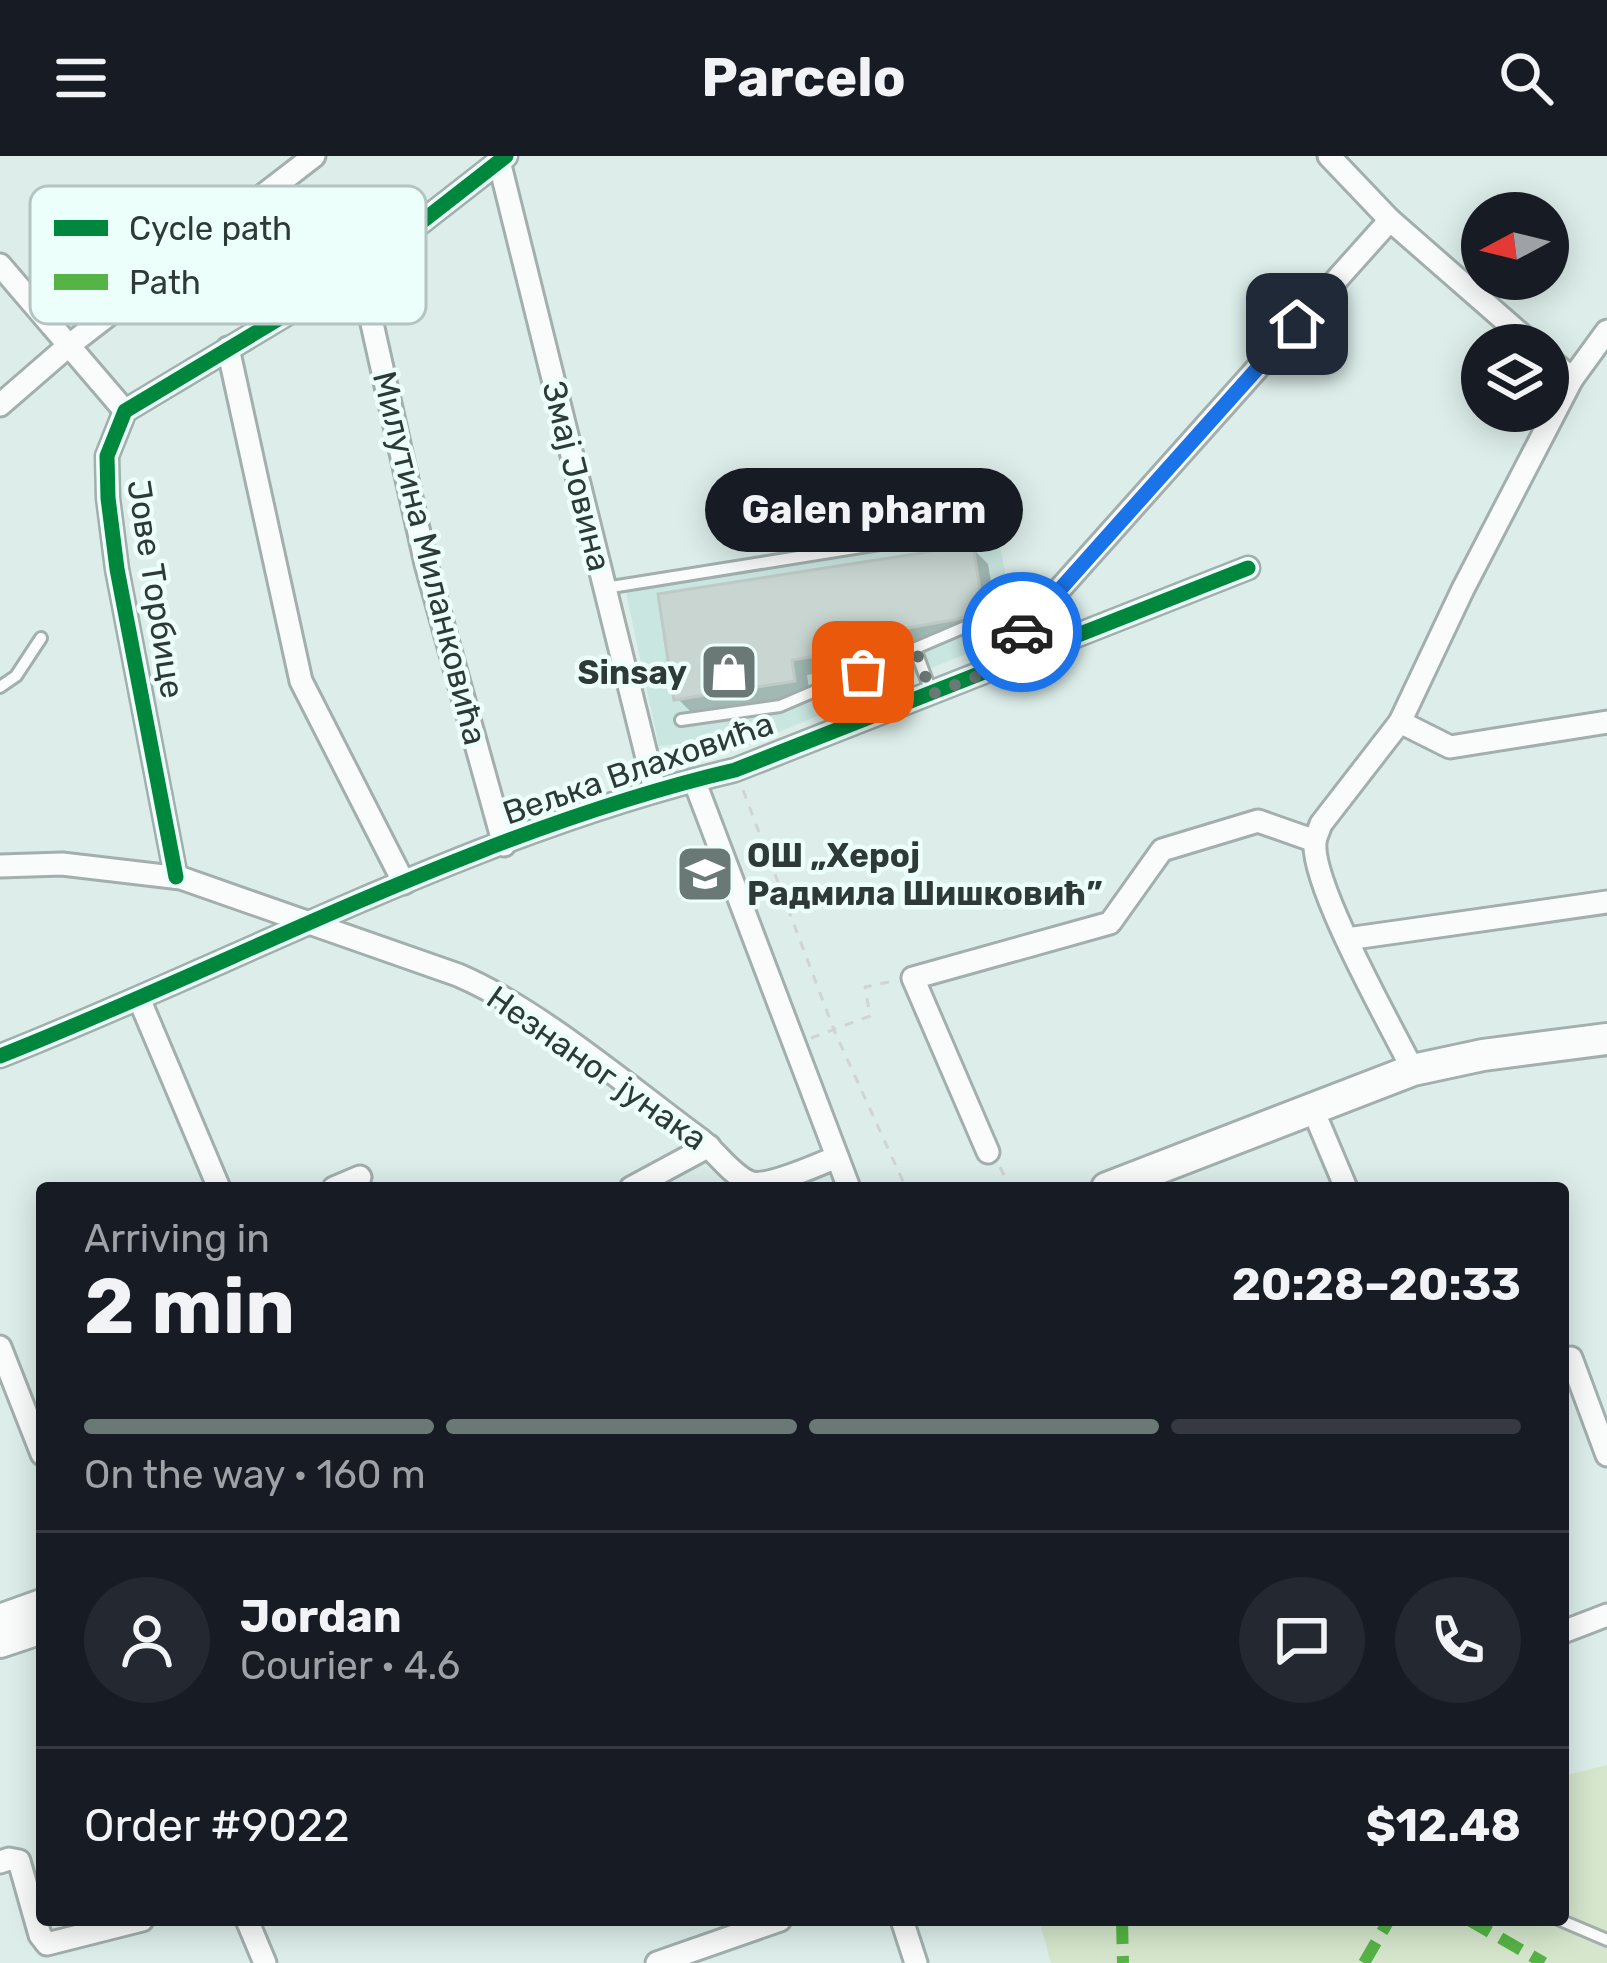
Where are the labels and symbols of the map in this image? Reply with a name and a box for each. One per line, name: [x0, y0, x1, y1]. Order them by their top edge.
legend: [30, 186, 426, 324]
north arrow: [1461, 192, 1569, 300]
text: Cycle path: [129, 209, 292, 248]
text: Path: [129, 263, 201, 302]
pin: [1246, 273, 1348, 375]
street label: Милутина Миланковића: [365, 367, 495, 749]
street label: Змај Јовина: [535, 377, 619, 575]
callout: Galen pharm: [704, 468, 1022, 552]
street label: Јове Торбице: [119, 477, 193, 701]
courier: [962, 572, 1082, 692]
pin: [812, 621, 914, 723]
shop icon: Sinsay: [698, 641, 760, 703]
place label: Sinsay: [578, 653, 687, 692]
street label: Вељка Влаховића: [498, 703, 778, 833]
place label: ОШ „Херој Радмила Шишковић”: [747, 836, 1103, 913]
school or university icon: ОШ „Херој Радмила Шишковић”: [674, 843, 736, 905]
street label: Незнаног јунака: [480, 978, 714, 1158]

